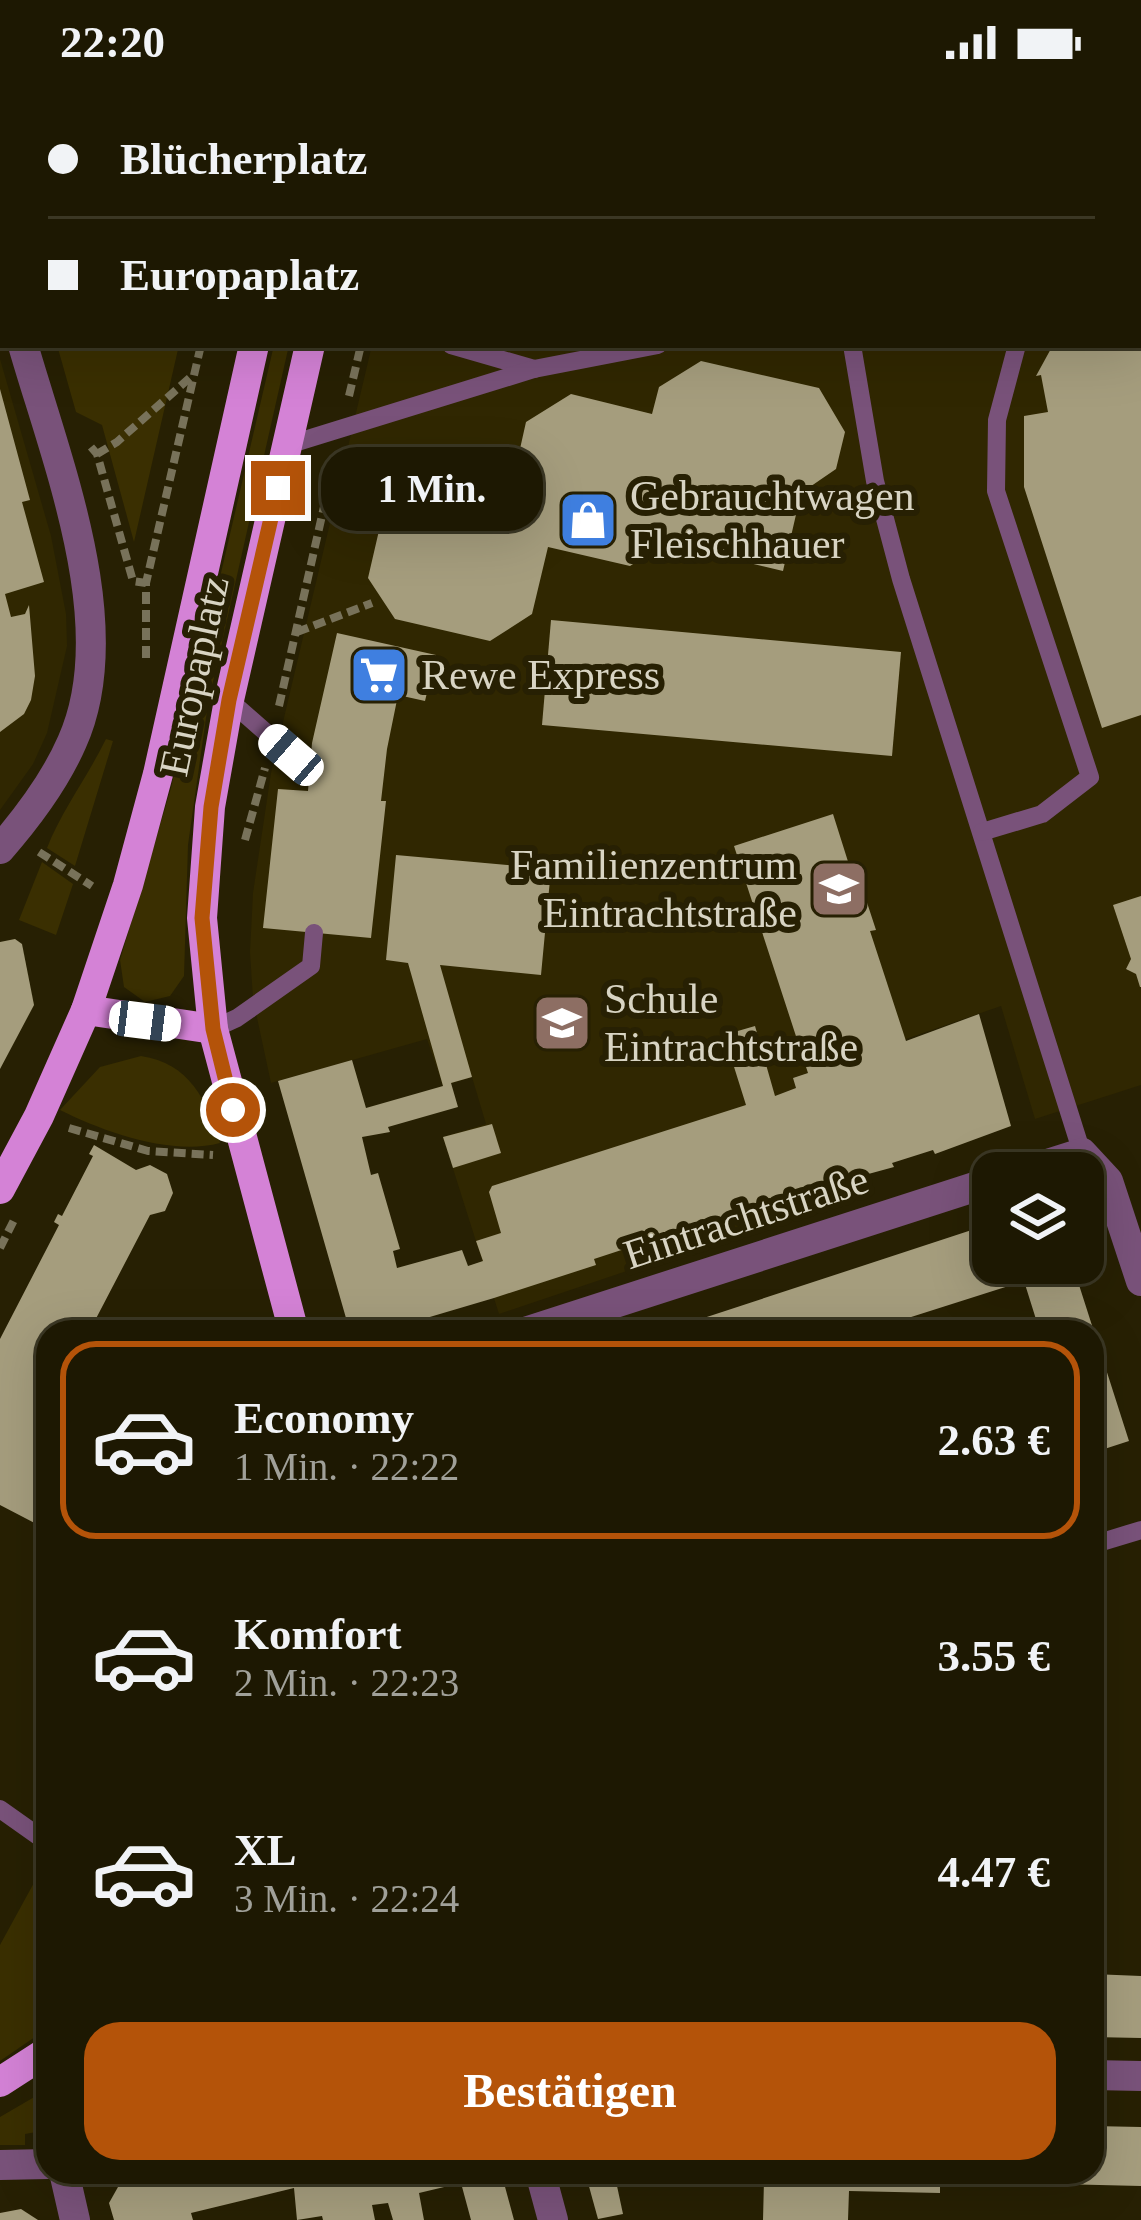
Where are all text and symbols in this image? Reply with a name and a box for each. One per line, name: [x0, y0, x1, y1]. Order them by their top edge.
text: 22:20: [60, 17, 165, 67]
text: Blücherplatz: [120, 134, 367, 184]
text: Europaplatz: [120, 250, 359, 300]
callout: 1 Min.: [320, 446, 542, 530]
route end: [251, 461, 305, 515]
text: 1 Min.: [378, 467, 486, 510]
place label: Gebrauchtwagen Fleischhauer: [630, 473, 915, 567]
shop icon: Gebrauchtwagen Fleischhauer: [557, 489, 619, 551]
street label: Europaplatz: [150, 572, 238, 780]
supermarket icon: Rewe Express: [348, 644, 410, 706]
place label: Rewe Express: [421, 652, 660, 698]
car: [252, 718, 330, 792]
place label: Familienzentrum Eintrachtstraße: [510, 842, 797, 936]
school or university icon: Familienzentrum Eintrachtstraße: [808, 858, 870, 920]
place label: Schule Eintrachtstraße: [604, 976, 858, 1070]
school or university icon: Schule Eintrachtstraße: [531, 992, 593, 1054]
car: [107, 999, 183, 1043]
route start: [206, 1083, 260, 1137]
map controls: [972, 1152, 1104, 1284]
button: layers: [972, 1152, 1104, 1284]
street label: Eintrachtstraße: [618, 1156, 874, 1278]
icon: car: [90, 1386, 198, 1494]
text: Economy: [234, 1393, 414, 1443]
text: 2.63 €: [938, 1415, 1050, 1465]
text: 1 Min. · 22:22: [234, 1445, 459, 1488]
icon: car: [90, 1602, 198, 1710]
text: Komfort: [234, 1609, 401, 1659]
text: 3.55 €: [938, 1631, 1050, 1681]
text: 2 Min. · 22:23: [234, 1661, 459, 1704]
icon: car: [90, 1818, 198, 1926]
text: XL: [234, 1825, 297, 1875]
text: 4.47 €: [938, 1847, 1050, 1897]
text: 3 Min. · 22:24: [234, 1877, 459, 1920]
button: Bestätigen: [84, 2022, 1056, 2160]

